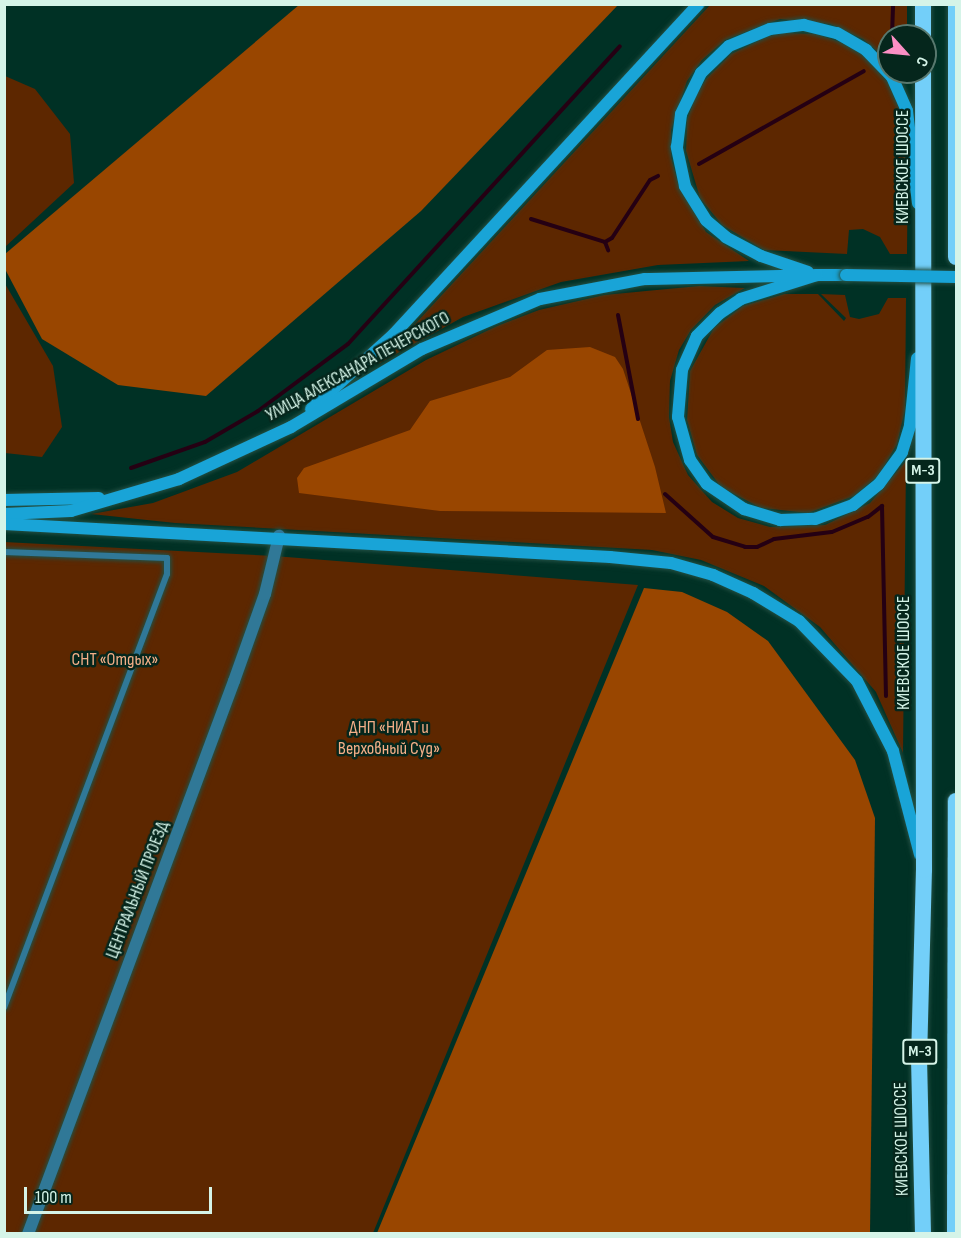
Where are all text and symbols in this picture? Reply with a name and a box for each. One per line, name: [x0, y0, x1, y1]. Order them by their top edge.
north arrow: [877, 24, 937, 84]
text: С: [911, 54, 932, 69]
street label: КИЕВСКОЕ ШОССЕ: [892, 110, 914, 224]
street label: УЛИЦА АЛЕКСАНДРА ПЕЧЕРСКОГО: [262, 307, 454, 427]
road number: М-3: [905, 458, 941, 484]
street label: КИЕВСКОЕ ШОССЕ: [893, 596, 915, 710]
park label: СНТ «Отдых»: [72, 649, 158, 671]
park label: ДНП «НИАТ и Верховный Суд»: [338, 718, 440, 760]
street label: ЦЕНТРАЛЬНЫЙ ПРОЕЗД: [102, 818, 174, 962]
road number: М-3: [902, 1039, 938, 1065]
street label: КИЕВСКОЕ ШОССЕ: [890, 1082, 914, 1196]
scale bar: [27, 1175, 214, 1213]
text: 100 m: [35, 1187, 72, 1208]

